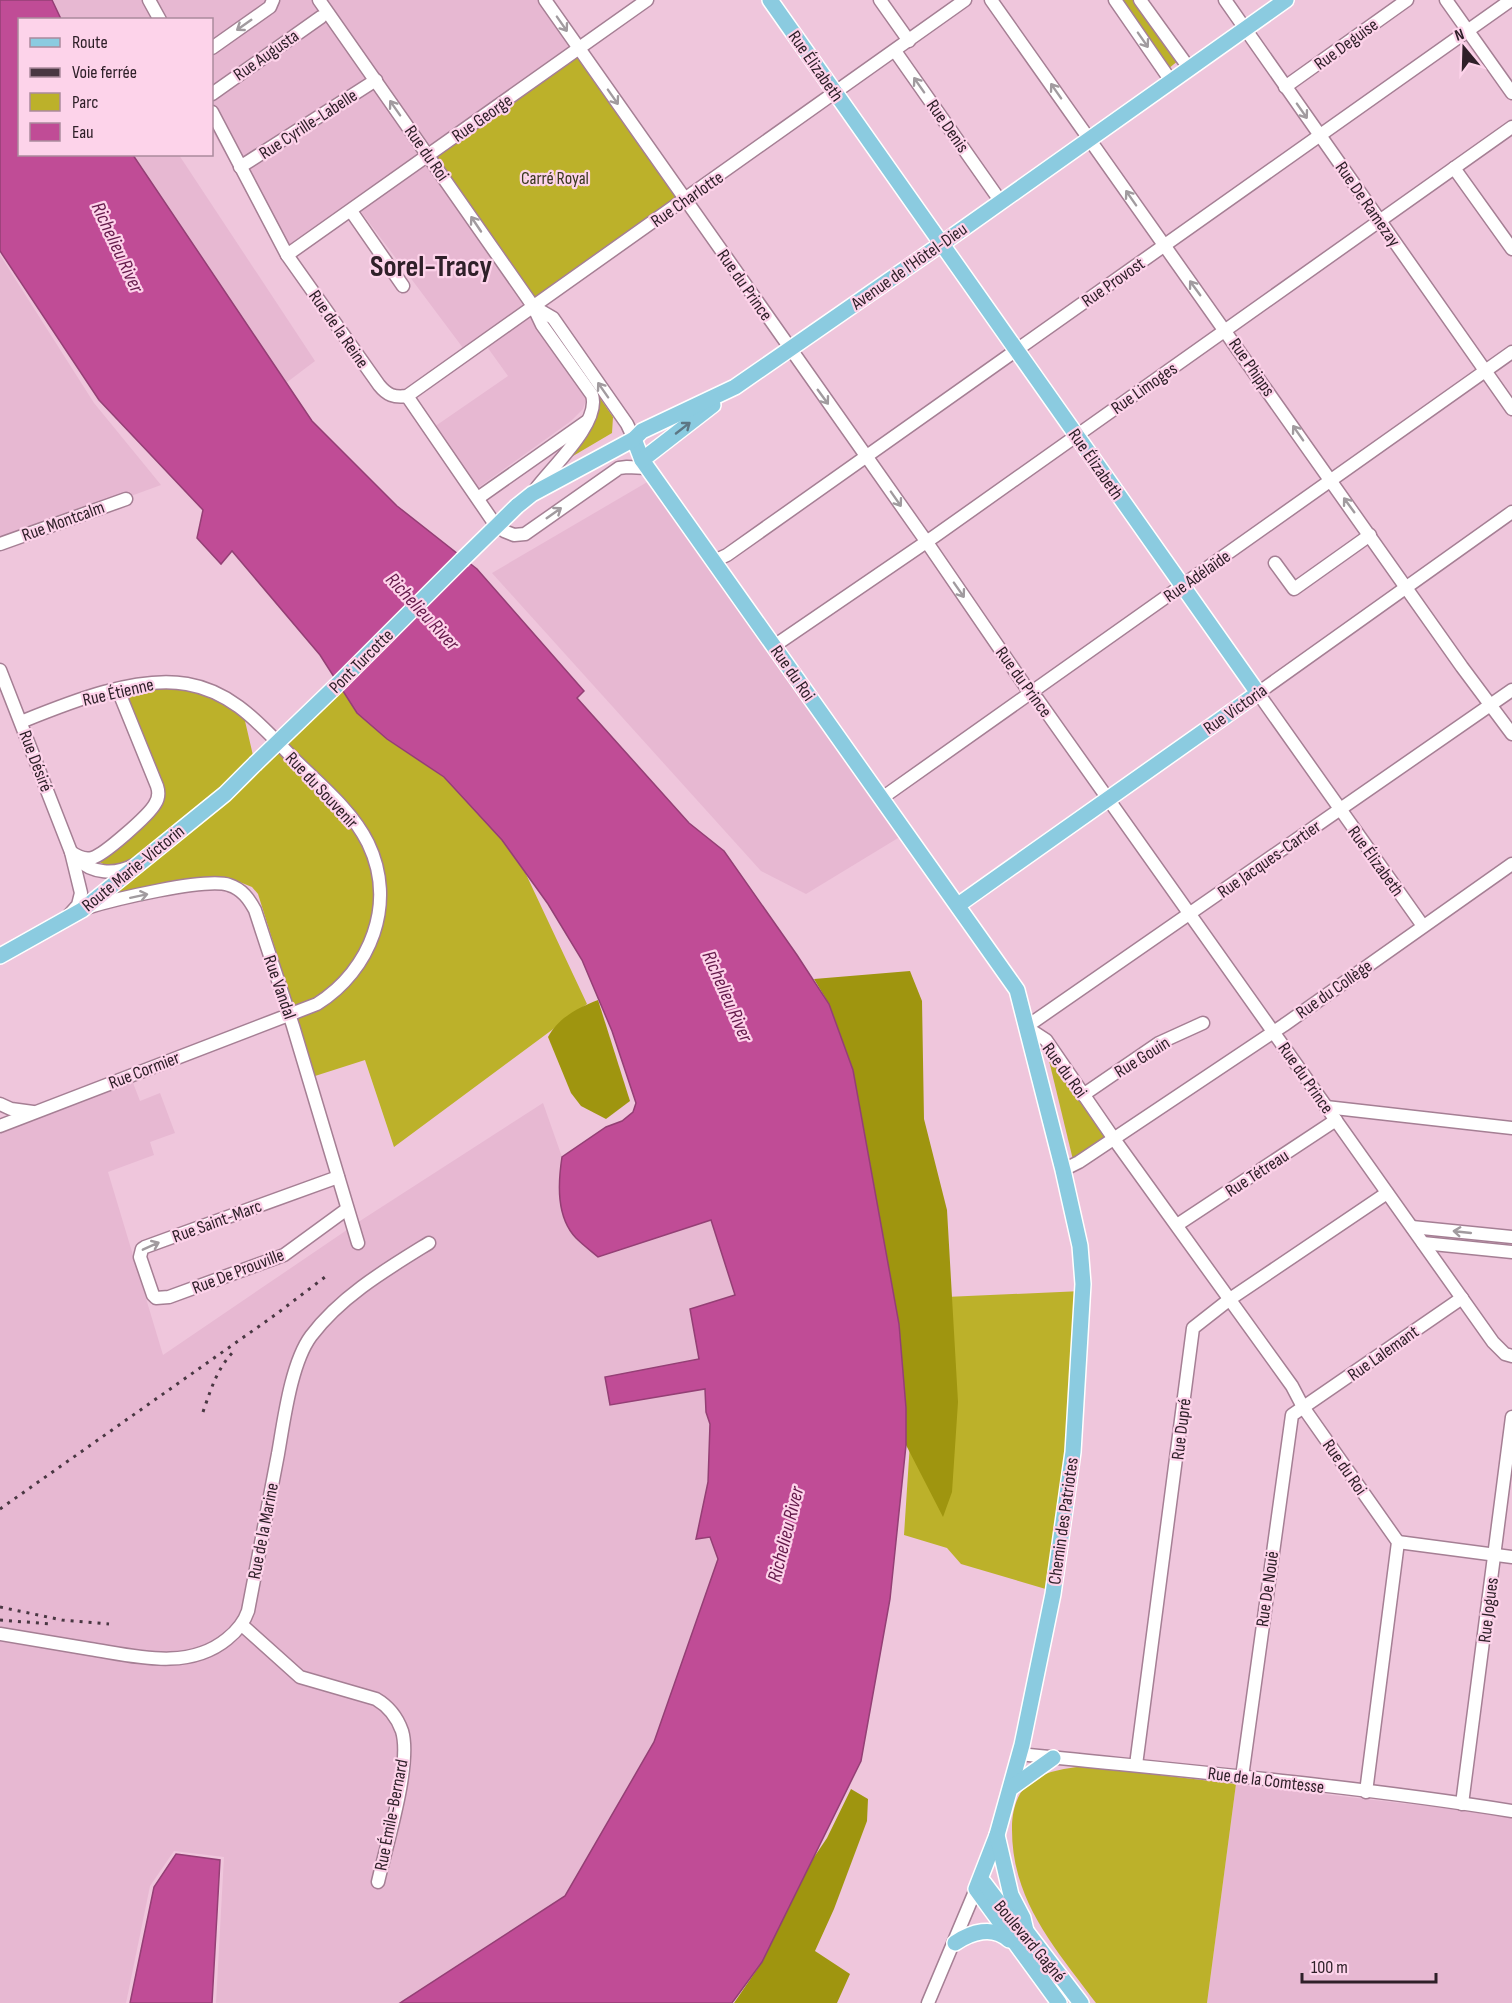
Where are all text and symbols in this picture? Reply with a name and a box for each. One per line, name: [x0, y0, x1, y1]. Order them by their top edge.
street label: Rue Deguise: [1310, 14, 1382, 75]
one-way arrow: [556, 16, 568, 32]
legend: [18, 18, 213, 156]
north arrow: [1434, 18, 1494, 78]
one-way arrow: [236, 19, 253, 31]
street label: Rue Augusta: [230, 25, 303, 85]
text: N: [1452, 25, 1467, 46]
street label: Rue Élizabeth: [784, 27, 848, 106]
text: Route: [72, 32, 108, 53]
one-way arrow: [1137, 32, 1149, 48]
text: Voie ferrée: [72, 62, 137, 83]
one-way arrow: [913, 78, 925, 94]
one-way arrow: [1050, 83, 1062, 99]
street label: Rue Cyrille-Labelle: [255, 85, 361, 164]
one-way arrow: [607, 88, 619, 104]
street label: Rue George: [448, 90, 516, 147]
text: Parc: [72, 92, 98, 113]
street label: Rue Denis: [922, 96, 973, 157]
one-way arrow: [389, 100, 401, 117]
one-way arrow: [1296, 103, 1308, 119]
text: Eau: [72, 122, 94, 143]
street label: Rue du Roi: [400, 122, 453, 185]
street label: Rue De Ramezay: [1331, 158, 1405, 251]
street label: Rue Charlotte: [647, 167, 727, 232]
park label: Carré Royal: [521, 168, 589, 189]
one-way arrow: [1125, 190, 1137, 206]
water label: Richelieu River: [86, 198, 149, 298]
one-way arrow: [470, 216, 482, 233]
street label: Avenue de l'Hôtel-Dieu: [846, 219, 971, 315]
street label: Rue du Prince: [712, 246, 777, 325]
district label: Sorel-Tracy: [370, 249, 493, 285]
street label: Rue Provost: [1078, 253, 1149, 312]
one-way arrow: [1189, 280, 1201, 296]
street label: Rue de la Reine: [304, 286, 373, 372]
street label: Rue Phipps: [1224, 334, 1279, 400]
street label: Rue Limoges: [1107, 358, 1181, 419]
one-way arrow: [597, 382, 609, 398]
one-way arrow: [817, 388, 829, 405]
one-way arrow: [674, 422, 690, 435]
street label: Rue Élizabeth: [1064, 425, 1128, 504]
one-way arrow: [1292, 425, 1304, 441]
one-way arrow: [890, 490, 902, 507]
street label: Rue Montcalm: [19, 497, 107, 546]
one-way arrow: [1342, 498, 1355, 514]
one-way arrow: [546, 507, 562, 519]
street label: Rue Adélaïde: [1160, 546, 1235, 607]
water label: Richelieu River: [380, 568, 465, 656]
one-way arrow: [953, 581, 965, 597]
street label: Pont Turcotte: [325, 625, 398, 698]
street label: Rue du Roi: [766, 642, 819, 705]
street label: Rue du Prince: [991, 643, 1056, 722]
street label: Rue Étienne: [81, 674, 156, 711]
street label: Rue Victoria: [1199, 680, 1271, 739]
street label: Rue Désiré: [14, 728, 57, 795]
street label: Rue du Souvenir: [281, 748, 362, 833]
street label: Rue Jacques-Cartier: [1214, 816, 1325, 903]
street label: Route Marie-Victorin: [78, 821, 189, 916]
street label: Rue Élizabeth: [1343, 822, 1408, 901]
one-way arrow: [129, 890, 148, 901]
water label: Richelieu River: [696, 947, 758, 1047]
street label: Rue Vandal: [259, 953, 300, 1022]
street label: Rue du Collège: [1292, 956, 1376, 1023]
street label: Rue Gouin: [1111, 1032, 1174, 1082]
street label: Rue du Roi: [1038, 1039, 1092, 1102]
street label: Rue du Prince: [1273, 1039, 1338, 1118]
street label: Rue Cormier: [106, 1047, 183, 1094]
street label: Rue Tétreau: [1222, 1145, 1293, 1202]
street label: Rue Saint-Marc: [170, 1196, 265, 1247]
one-way arrow: [1452, 1226, 1472, 1237]
one-way arrow: [141, 1240, 159, 1251]
street label: Rue De Prouville: [189, 1244, 287, 1299]
street label: Rue Lalemant: [1344, 1321, 1423, 1386]
street label: Rue Dupré: [1167, 1397, 1196, 1461]
street label: Rue du Roi: [1318, 1436, 1371, 1499]
street label: Chemin des Patriotes: [1044, 1456, 1083, 1586]
street label: Rue de la Marine: [244, 1481, 283, 1581]
water label: Richelieu River: [763, 1483, 810, 1584]
street label: Rue De Nouë: [1252, 1550, 1283, 1628]
street label: Rue Jogues: [1474, 1576, 1503, 1644]
street label: Rue Émile-Bernard: [370, 1758, 413, 1873]
street label: Rue de la Comtesse: [1207, 1763, 1325, 1798]
street label: Boulevard Gagné: [989, 1896, 1070, 1986]
scale bar: [1302, 1946, 1436, 1984]
text: 100 m: [1311, 1957, 1348, 1978]

